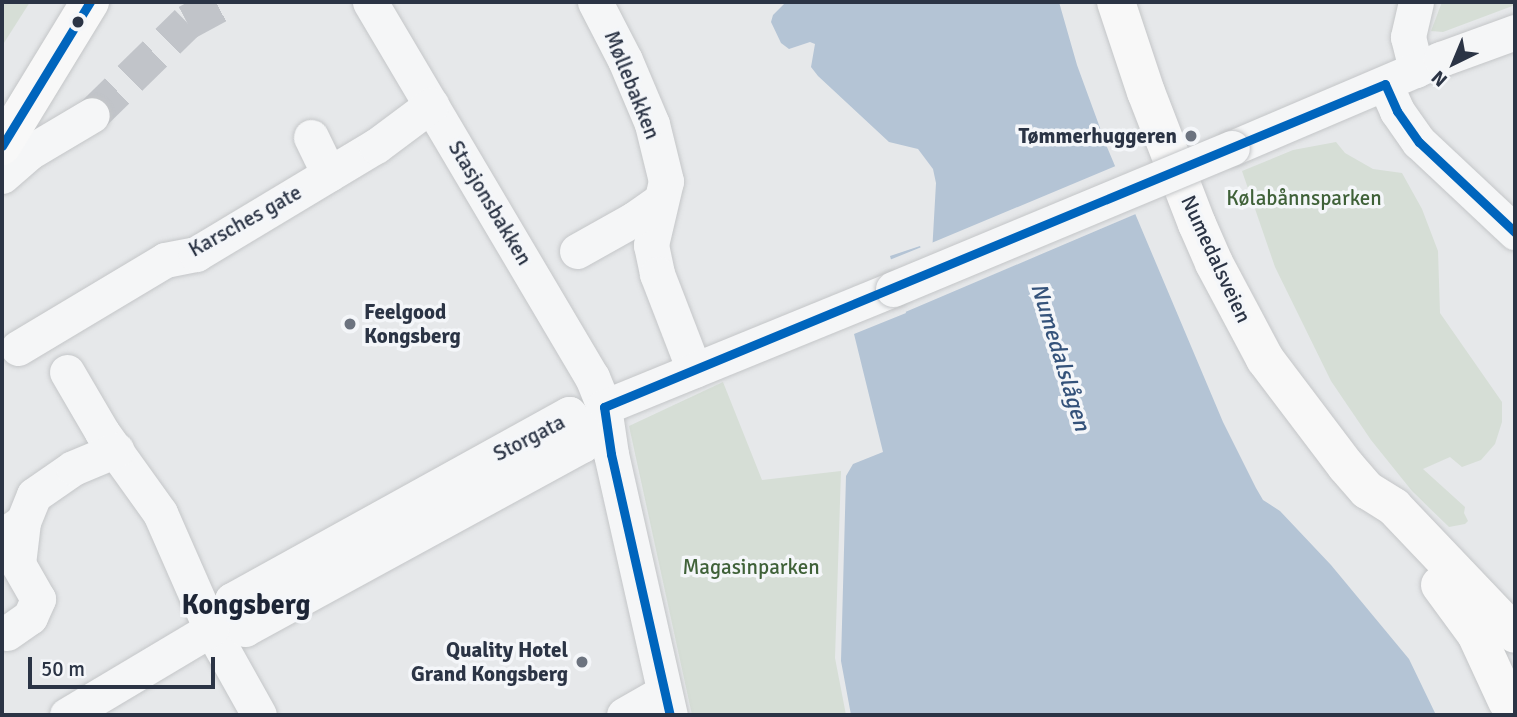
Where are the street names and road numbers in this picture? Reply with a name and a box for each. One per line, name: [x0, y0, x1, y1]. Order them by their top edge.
street label: Møllebakken: [599, 27, 665, 143]
street label: Stasjonsbakken: [443, 136, 537, 270]
street label: Karsches gate: [184, 180, 306, 262]
street label: Numedalsveien: [1176, 191, 1256, 327]
street label: Storgata: [489, 409, 569, 467]

